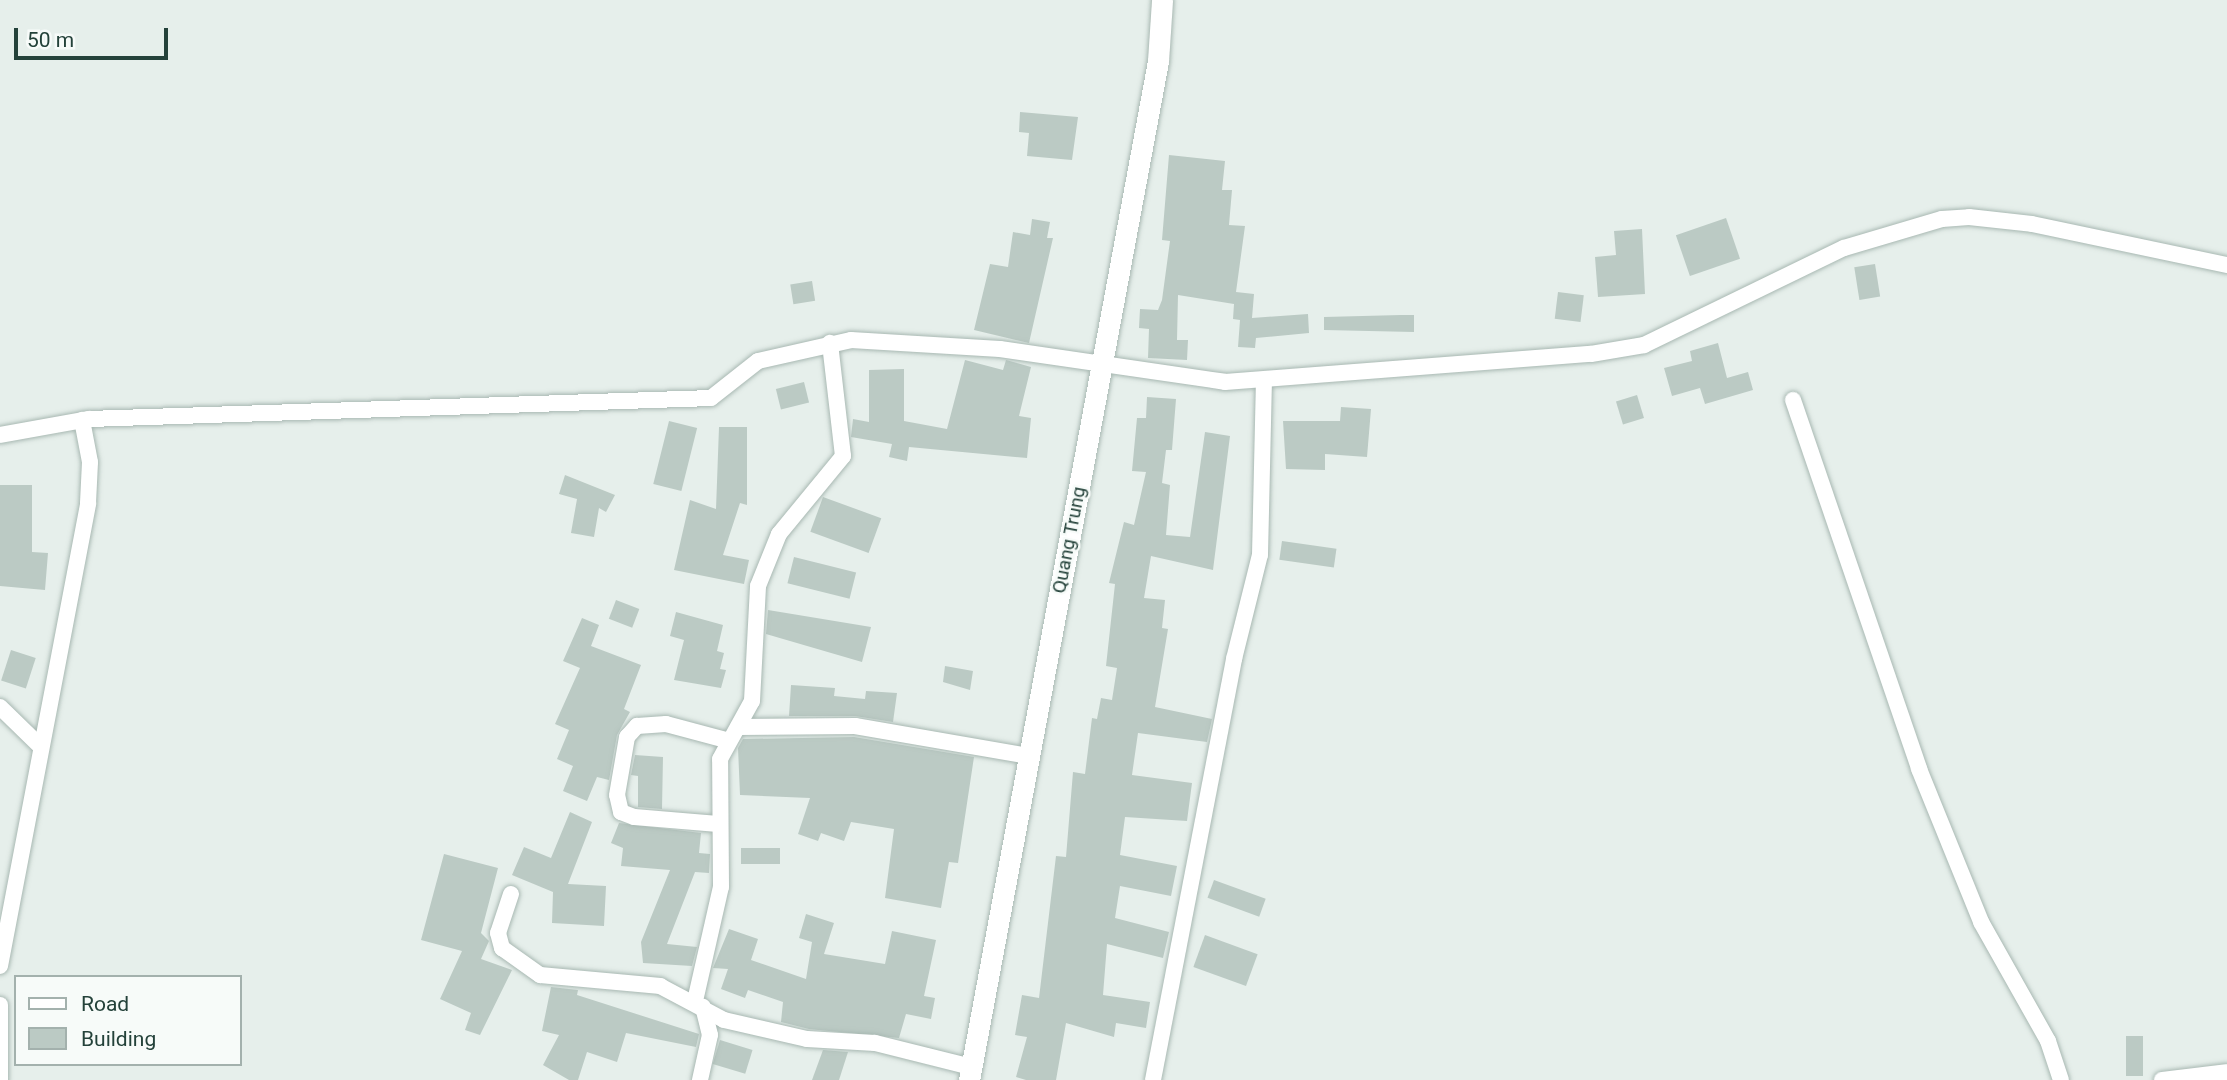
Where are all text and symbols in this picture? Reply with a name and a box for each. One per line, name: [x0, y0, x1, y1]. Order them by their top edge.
scale bar: [18, 14, 172, 58]
text: 50 m: [27, 28, 74, 52]
street label: Quang Trung: [1047, 485, 1091, 595]
legend: [14, 975, 242, 1066]
text: Road: [81, 992, 129, 1016]
text: Building: [81, 1027, 156, 1051]

